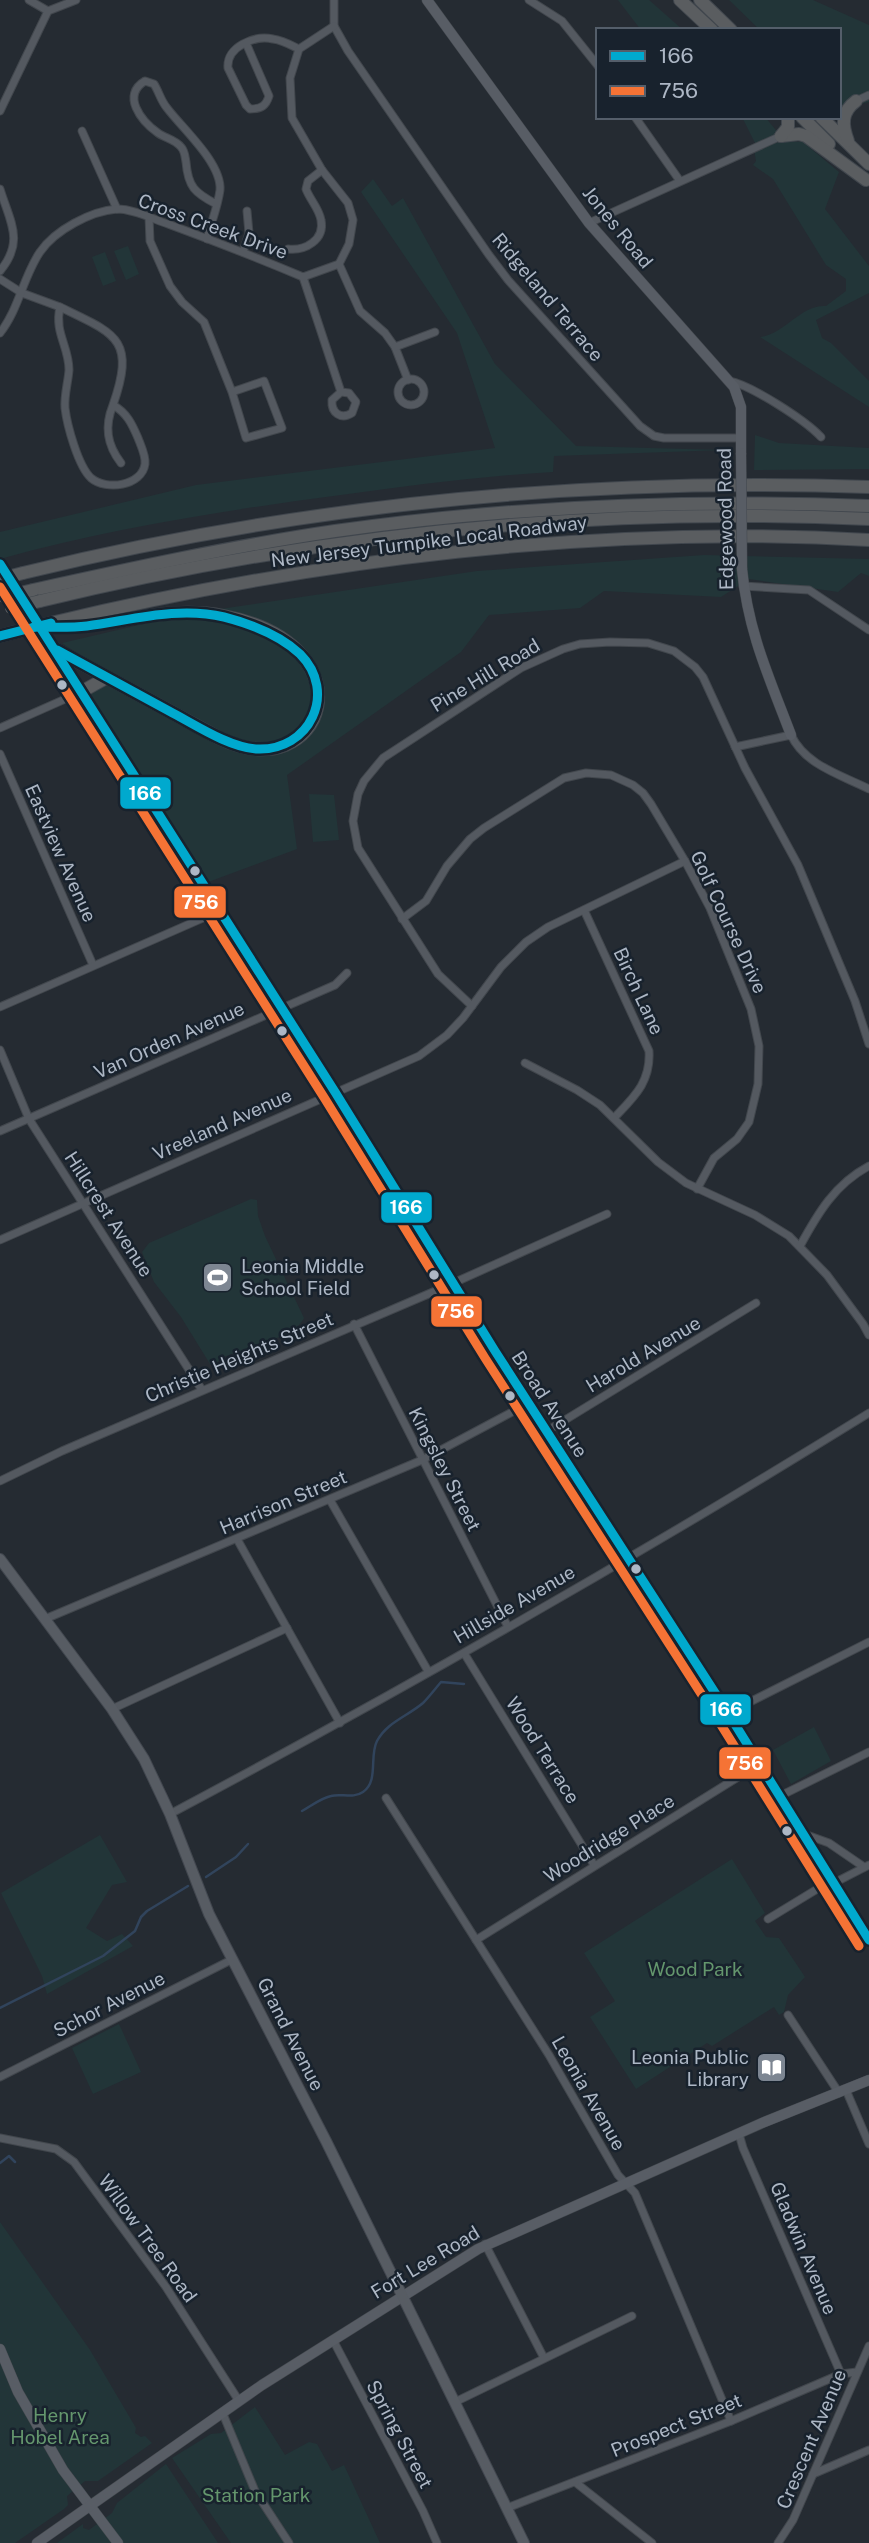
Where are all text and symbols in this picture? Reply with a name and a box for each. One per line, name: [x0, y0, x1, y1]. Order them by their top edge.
legend: [596, 28, 841, 119]
text: 166: [659, 43, 694, 68]
text: 756: [659, 78, 698, 103]
street label: Jones Road: [578, 182, 658, 272]
street label: Cross Creek Drive: [135, 189, 291, 263]
street label: Ridgeland Terrace: [488, 228, 608, 366]
street label: Edgewood Road: [713, 448, 737, 590]
street label: New Jersey Turnpike Local Roadway: [270, 511, 588, 571]
street label: Pine Hill Road: [426, 634, 544, 716]
unlabelled marker: [55, 678, 69, 692]
line badge: 166: [119, 776, 172, 810]
street label: Eastview Avenue: [21, 781, 101, 925]
text: 166: [128, 782, 162, 804]
street label: Golf Course Drive: [686, 847, 772, 997]
unlabelled marker: [188, 864, 202, 878]
line badge: 756: [173, 885, 227, 919]
text: 756: [181, 891, 219, 913]
street label: Birch Lane: [609, 944, 669, 1038]
street label: Van Orden Avenue: [91, 997, 247, 1083]
unlabelled marker: [275, 1024, 289, 1038]
street label: Vreeland Avenue: [149, 1083, 295, 1165]
street label: Hillcrest Avenue: [60, 1147, 158, 1281]
line badge: 166: [380, 1191, 433, 1224]
text: 166: [389, 1196, 423, 1218]
place label: Leonia Middle School Field: [241, 1255, 364, 1299]
sports icon: Leonia Middle School Field: [201, 1260, 235, 1294]
unlabelled marker: [427, 1268, 441, 1282]
line badge: 756: [430, 1295, 483, 1328]
text: 756: [437, 1300, 475, 1322]
street label: Christie Heights Street: [142, 1307, 336, 1407]
street label: Harold Avenue: [582, 1311, 704, 1397]
street label: Broad Avenue: [507, 1347, 593, 1461]
unlabelled marker: [503, 1389, 517, 1403]
street label: Kingsley Street: [404, 1403, 486, 1535]
street label: Harrison Street: [216, 1465, 350, 1539]
street label: Hillside Avenue: [449, 1560, 579, 1648]
unlabelled marker: [629, 1562, 643, 1576]
street label: Wood Terrace: [501, 1693, 585, 1807]
line badge: 166: [699, 1693, 752, 1726]
text: 166: [709, 1698, 743, 1720]
line badge: 756: [718, 1746, 772, 1780]
text: 756: [726, 1752, 764, 1774]
street label: Woodridge Place: [540, 1789, 678, 1887]
unlabelled marker: [780, 1824, 794, 1838]
park label: Wood Park: [647, 1958, 743, 1980]
street label: Schor Avenue: [50, 1967, 168, 2041]
street label: Grand Avenue: [253, 1974, 329, 2094]
street label: Leonia Avenue: [547, 2032, 631, 2154]
place label: Leonia Public Library: [631, 2046, 749, 2090]
library icon: Leonia Public Library: [755, 2051, 789, 2085]
street label: Willow Tree Road: [94, 2170, 202, 2306]
street label: Gladwin Avenue: [766, 2178, 842, 2318]
street label: Fort Lee Road: [367, 2221, 483, 2303]
street label: Crescent Avenue: [772, 2366, 850, 2512]
street label: Spring Street: [362, 2376, 438, 2492]
street label: Prospect Street: [607, 2389, 745, 2461]
park label: Henry Hobel Area: [10, 2404, 110, 2448]
park label: Station Park: [202, 2484, 311, 2506]

